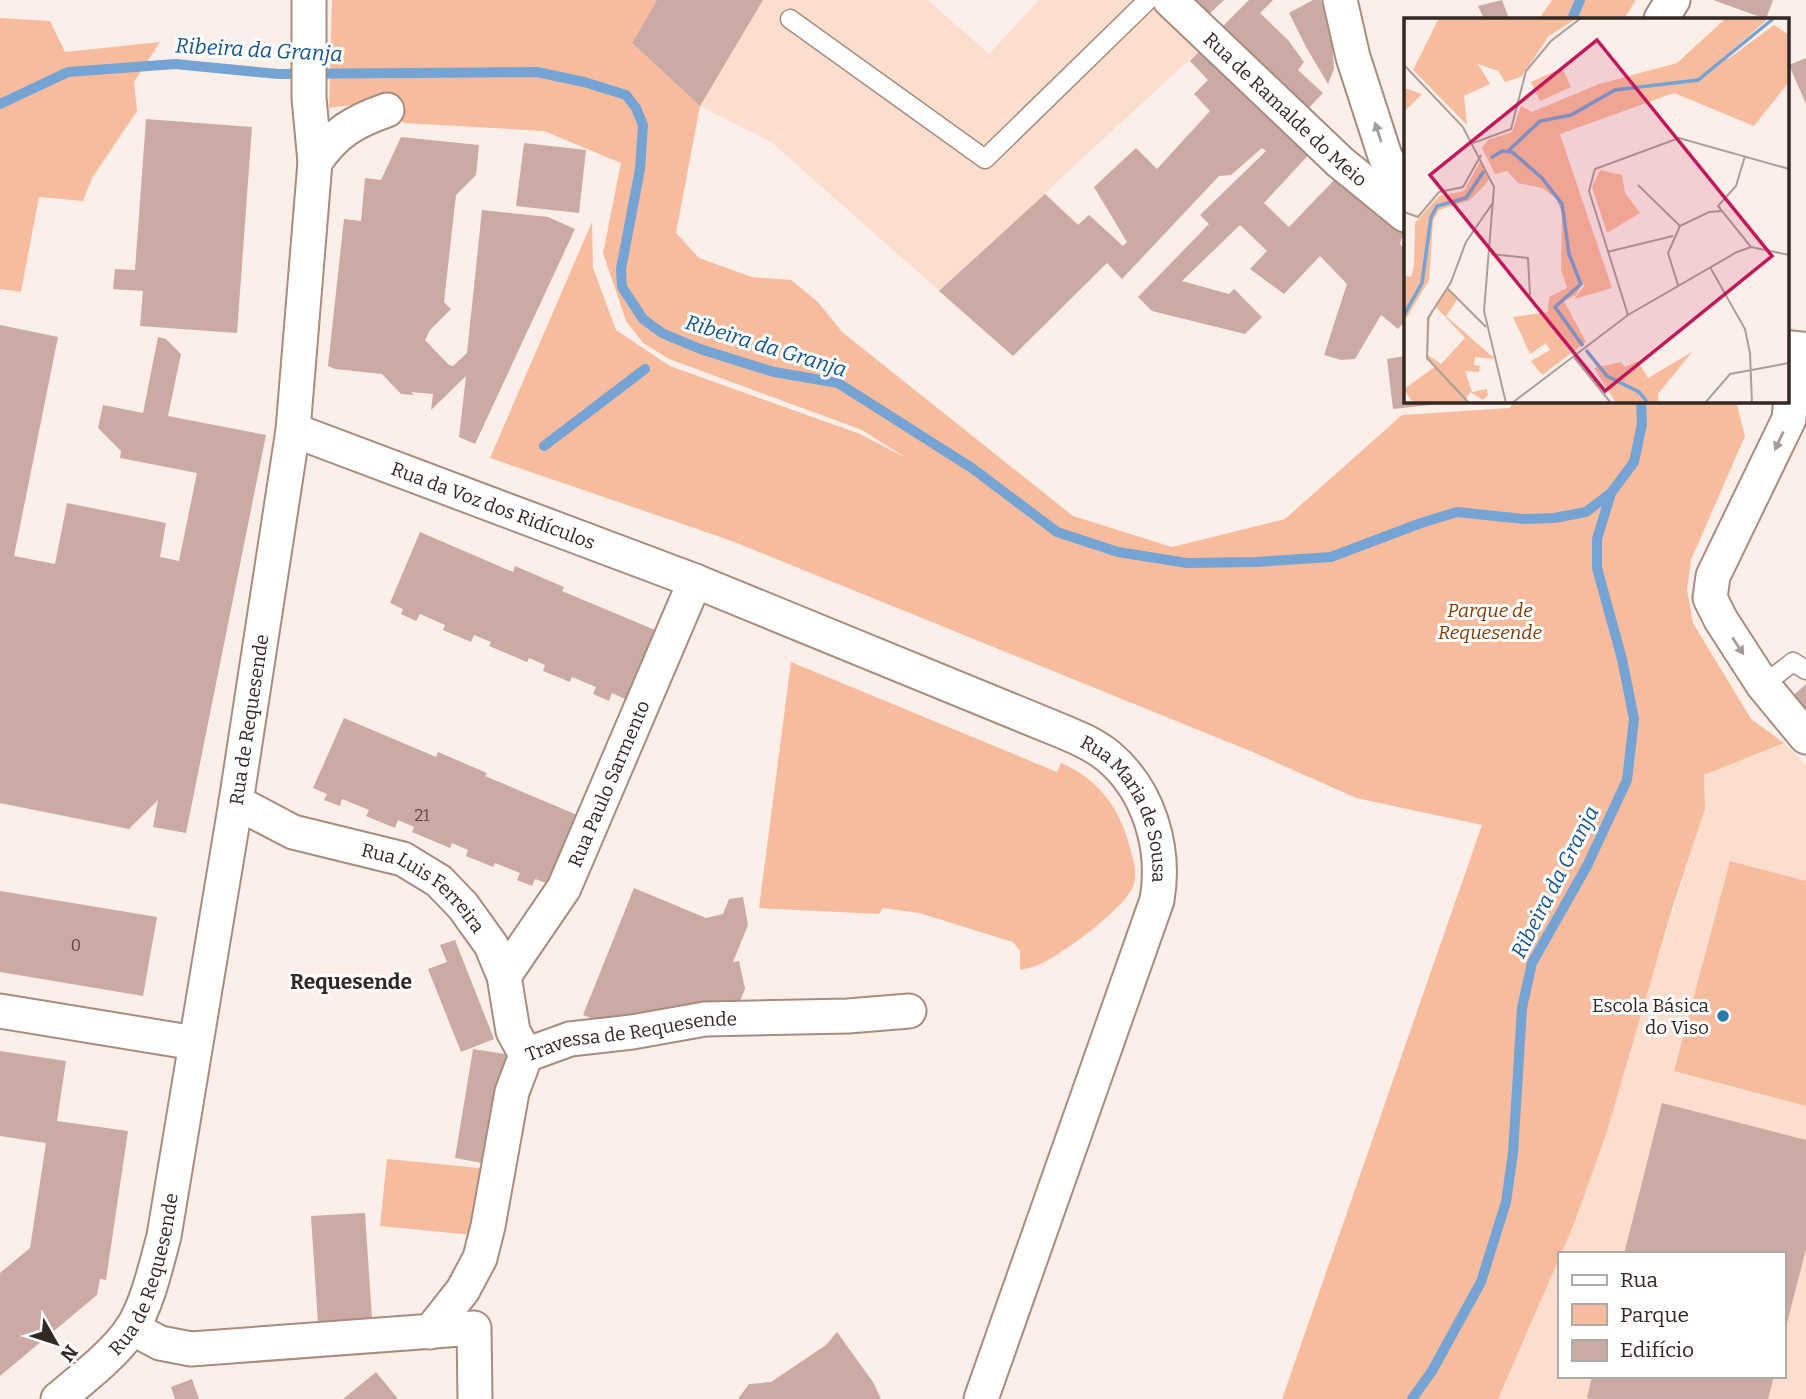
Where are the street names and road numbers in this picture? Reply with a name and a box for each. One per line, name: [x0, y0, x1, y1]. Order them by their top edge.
street label: Rua de Ramalde do Meio: [1199, 27, 1372, 191]
street label: Rua da Voz dos Ridículos: [388, 457, 598, 554]
street label: Rua de Requesende: [224, 633, 273, 807]
street label: Rua Paulo Sarmento: [563, 697, 654, 871]
street label: Rua Maria de Sousa: [1077, 730, 1171, 884]
street label: Rua Luis Ferreira: [359, 838, 490, 938]
street label: Travessa de Requesende: [522, 1007, 737, 1066]
street label: Rua de Requesende: [104, 1191, 182, 1360]

